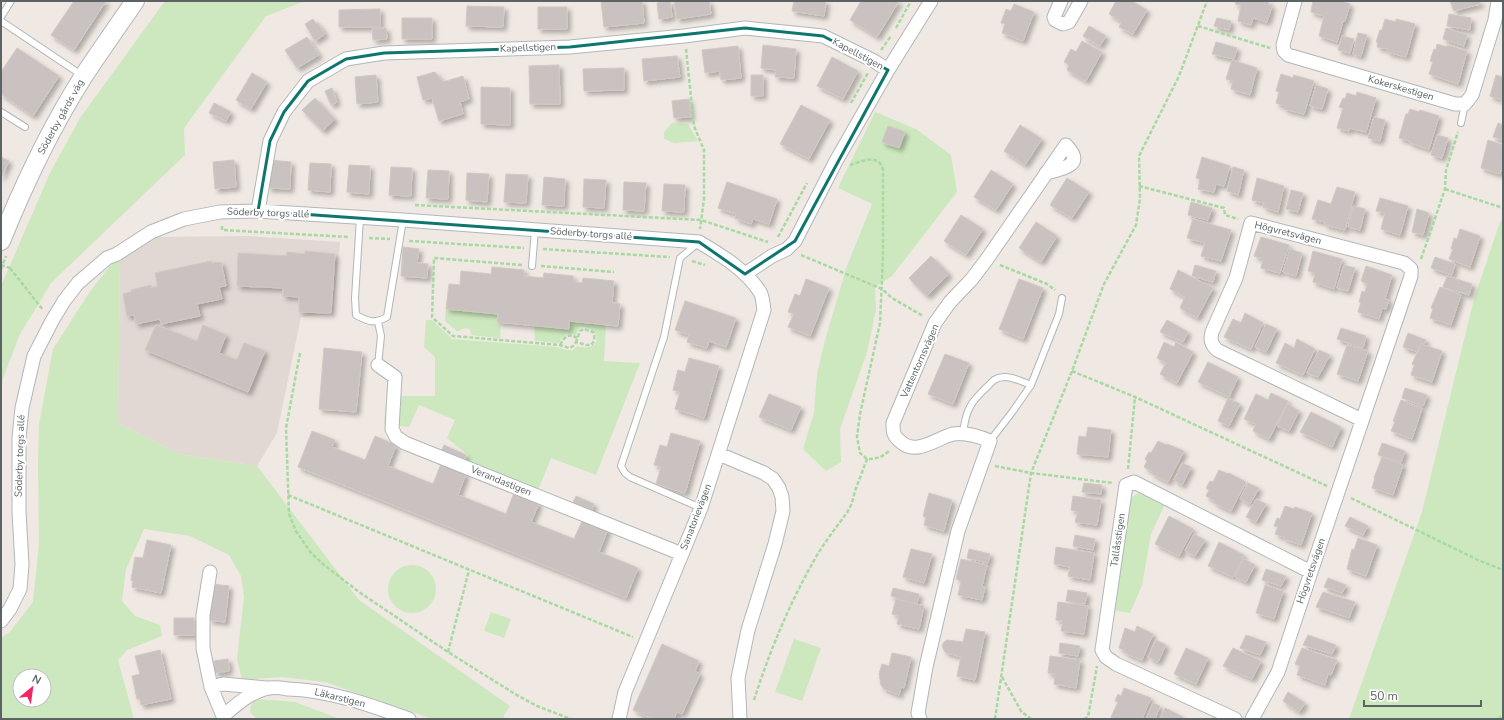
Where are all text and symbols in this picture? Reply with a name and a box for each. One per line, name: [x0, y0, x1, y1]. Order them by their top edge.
street label: Kapellstigen: [830, 35, 886, 73]
street label: Kapellstigen: [500, 40, 556, 56]
street label: Kokerskestigen: [1366, 72, 1436, 104]
street label: Söderby gårds väg: [35, 77, 88, 157]
street label: Söderby torgs allé: [227, 205, 309, 221]
street label: Högvretsvägen: [1253, 218, 1323, 248]
street label: Söderby torgs allé: [550, 224, 632, 244]
street label: Vattentornsvägen: [897, 322, 943, 401]
street label: Söderby torgs allé: [12, 415, 28, 497]
street label: Verandastigen: [467, 462, 534, 500]
street label: Sanatorievägen: [677, 482, 715, 552]
street label: Tallåsstigen: [1107, 512, 1129, 568]
street label: Högvretsvägen: [1293, 536, 1329, 606]
north arrow: [12, 668, 52, 708]
text: N: [29, 671, 44, 688]
scale bar: [1364, 682, 1481, 708]
street label: Läkarstigen: [313, 685, 367, 711]
text: 50 m: [1370, 688, 1398, 704]

